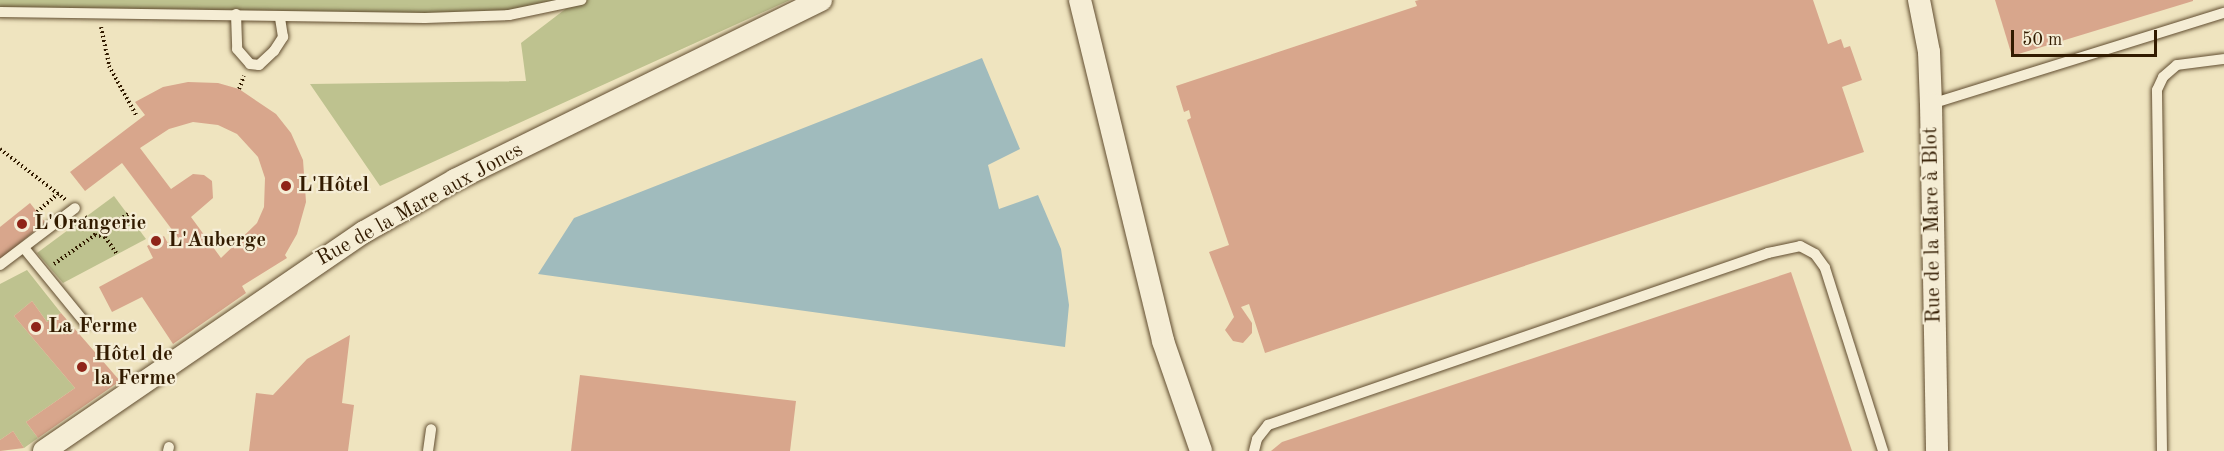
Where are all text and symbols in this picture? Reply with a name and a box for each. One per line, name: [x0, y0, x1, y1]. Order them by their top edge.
scale bar: [2014, 18, 2160, 56]
text: 50 m: [2022, 31, 2062, 49]
street label: Rue de la Mare à Blot: [1919, 127, 1947, 323]
street label: Rue de la Mare aux Joncs: [312, 138, 528, 272]
place label: L'Hôtel: [298, 173, 369, 199]
marker: L'Hôtel: [279, 179, 293, 193]
place label: L'Orangerie: [34, 211, 146, 237]
marker: L'Orangerie: [15, 217, 29, 231]
place label: L'Auberge: [168, 228, 266, 254]
marker: L'Auberge: [149, 234, 163, 248]
place label: La Ferme: [48, 314, 138, 340]
marker: La Ferme: [29, 320, 43, 334]
place label: Hôtel de la Ferme: [94, 342, 176, 392]
marker: Hôtel de la Ferme: [75, 360, 89, 374]

